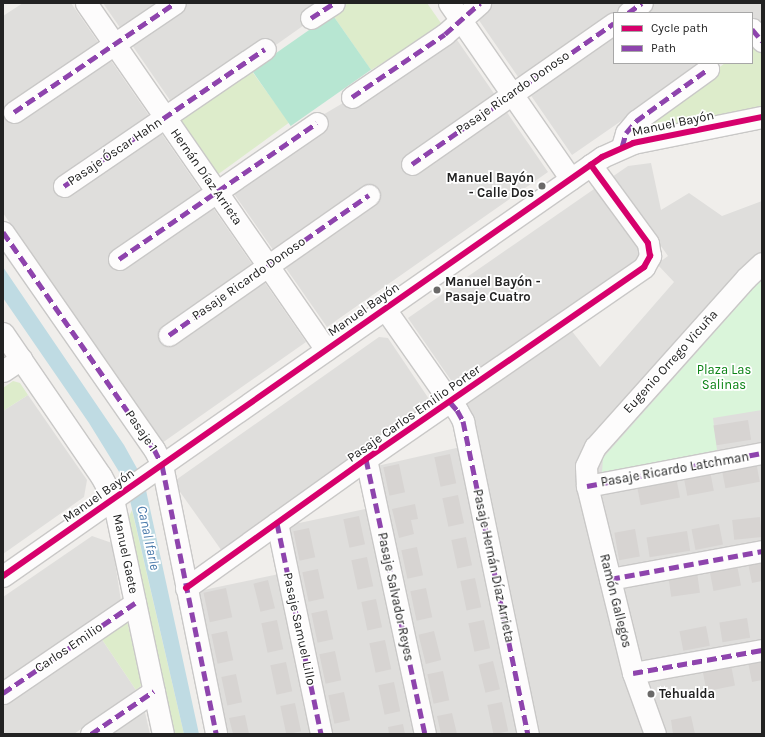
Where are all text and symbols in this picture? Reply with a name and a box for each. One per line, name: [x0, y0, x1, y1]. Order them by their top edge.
legend: [613, 12, 753, 64]
text: Cycle path: [651, 21, 708, 35]
text: Path: [651, 41, 676, 55]
street label: Pasaje Ricardo Donoso: [453, 48, 573, 138]
street label: Manuel Bayón: [631, 108, 715, 140]
street label: Pasaje Óscar Hahn: [65, 115, 165, 189]
street label: Hernán Díaz Arrieta: [167, 126, 245, 228]
place label: Manuel Bayón - Calle Dos: [447, 171, 534, 202]
marker: Manuel Bayón - Calle Dos: [537, 181, 547, 191]
street label: Pasaje Ricardo Donoso: [189, 234, 309, 324]
place label: Manuel Bayón - Pasaje Cuatro: [445, 275, 541, 306]
street label: Manuel Bayón: [325, 280, 403, 340]
marker: Manuel Bayón - Pasaje Cuatro: [432, 285, 442, 295]
street label: Eugenio Orrego Vicuña: [620, 307, 722, 417]
street label: Pasaje Carlos Emilio Porter: [344, 362, 484, 466]
park label: Plaza Las Salinas: [697, 363, 751, 394]
street label: Pasaje 1: [122, 407, 160, 455]
street label: Pasaje Ricardo Latchman: [600, 449, 750, 491]
street label: Manuel Bayón: [60, 466, 138, 526]
street label: Pasaje Hernán Díaz Arrieta: [469, 488, 517, 644]
water label: Canal Ifarle: [133, 504, 163, 572]
street label: Manuel Gaete: [109, 513, 141, 595]
street label: Pasaje Salvador Reyes: [374, 531, 416, 663]
street label: Ramón Gallegos: [596, 553, 634, 649]
street label: Pasaje Samuel Lillo: [279, 571, 319, 687]
street label: Carlos Emilio: [32, 620, 106, 676]
place label: Tehualda: [659, 686, 715, 702]
marker: Tehualda: [646, 689, 656, 699]

